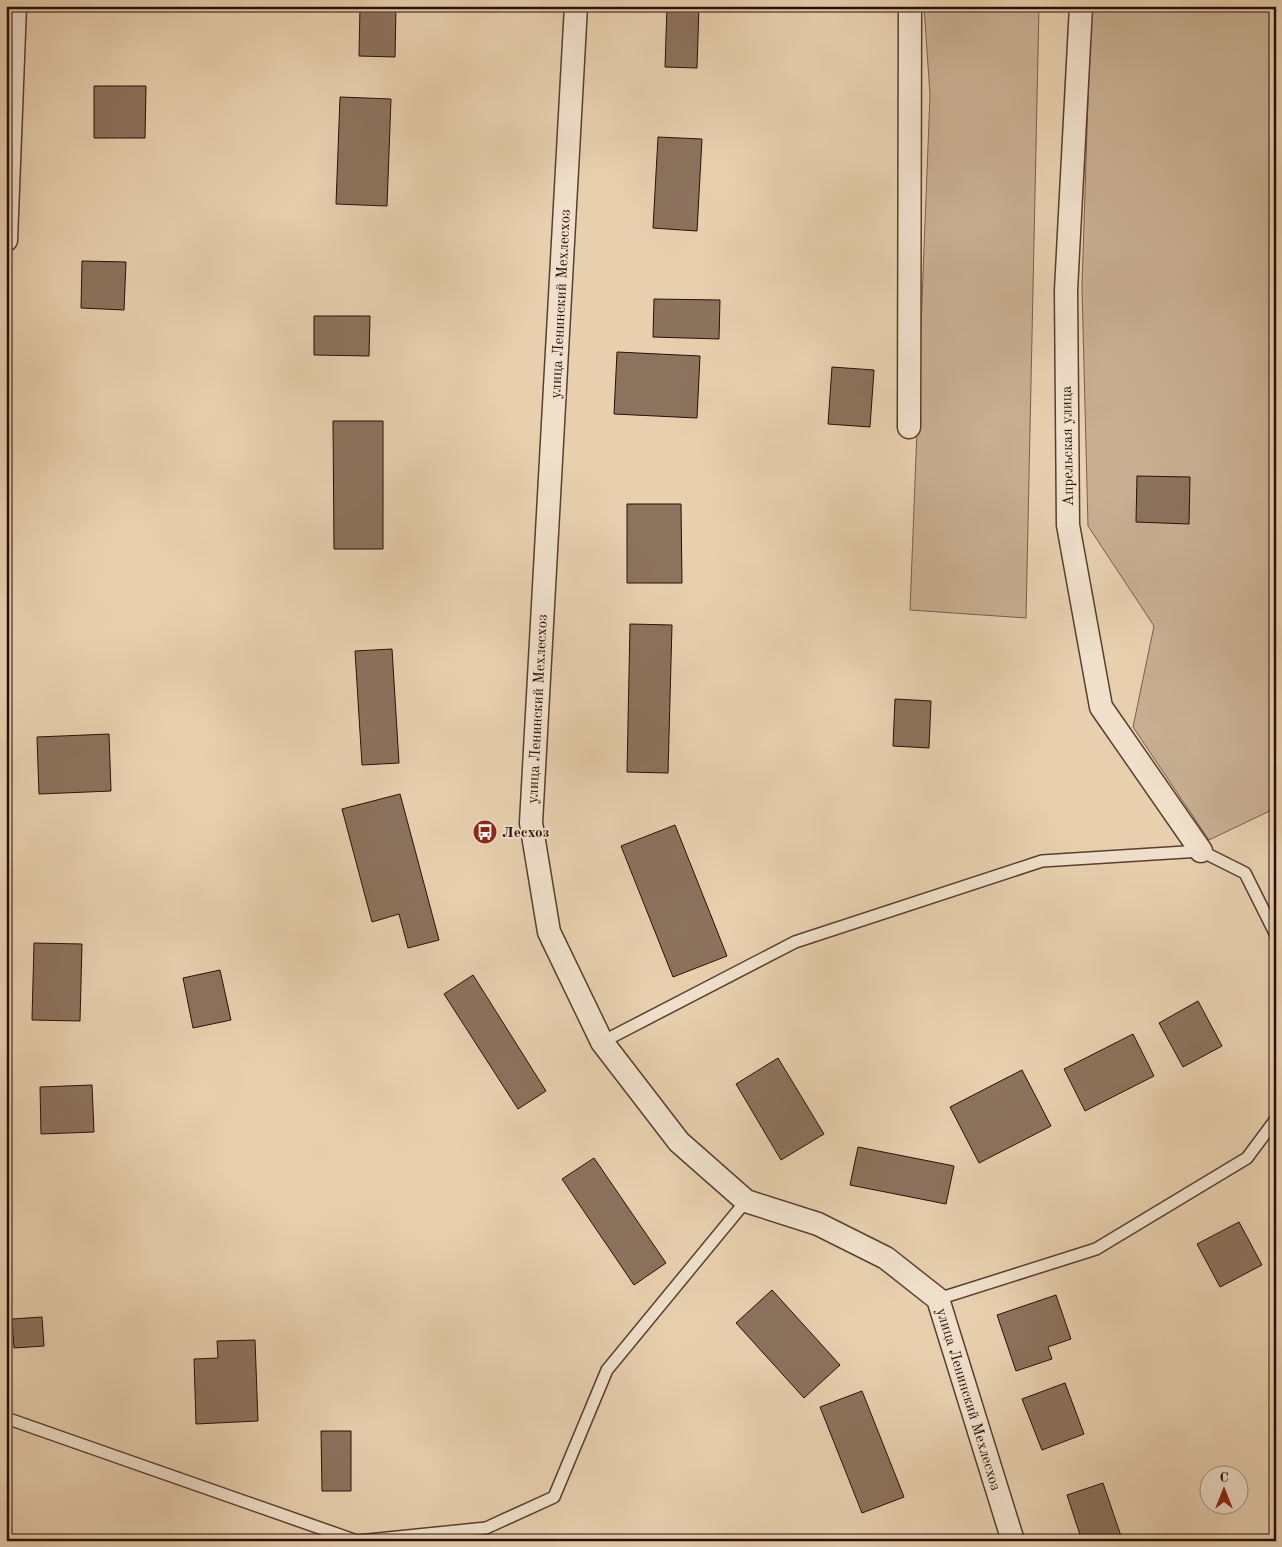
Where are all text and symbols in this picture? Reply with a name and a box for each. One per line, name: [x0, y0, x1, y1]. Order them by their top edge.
street label: улица Ленинский Мехлесхоз: [549, 209, 574, 399]
street label: Апрельская улица: [1060, 385, 1077, 506]
street label: улица Ленинский Мехлесхоз: [526, 614, 551, 804]
bus stop icon: Лесхоз: [472, 819, 498, 845]
place label: Лесхоз: [502, 826, 549, 841]
street label: улица Ленинский Мехлесхоз: [933, 1307, 1002, 1492]
north arrow: [1200, 1464, 1250, 1514]
text: С: [1219, 1471, 1229, 1485]

